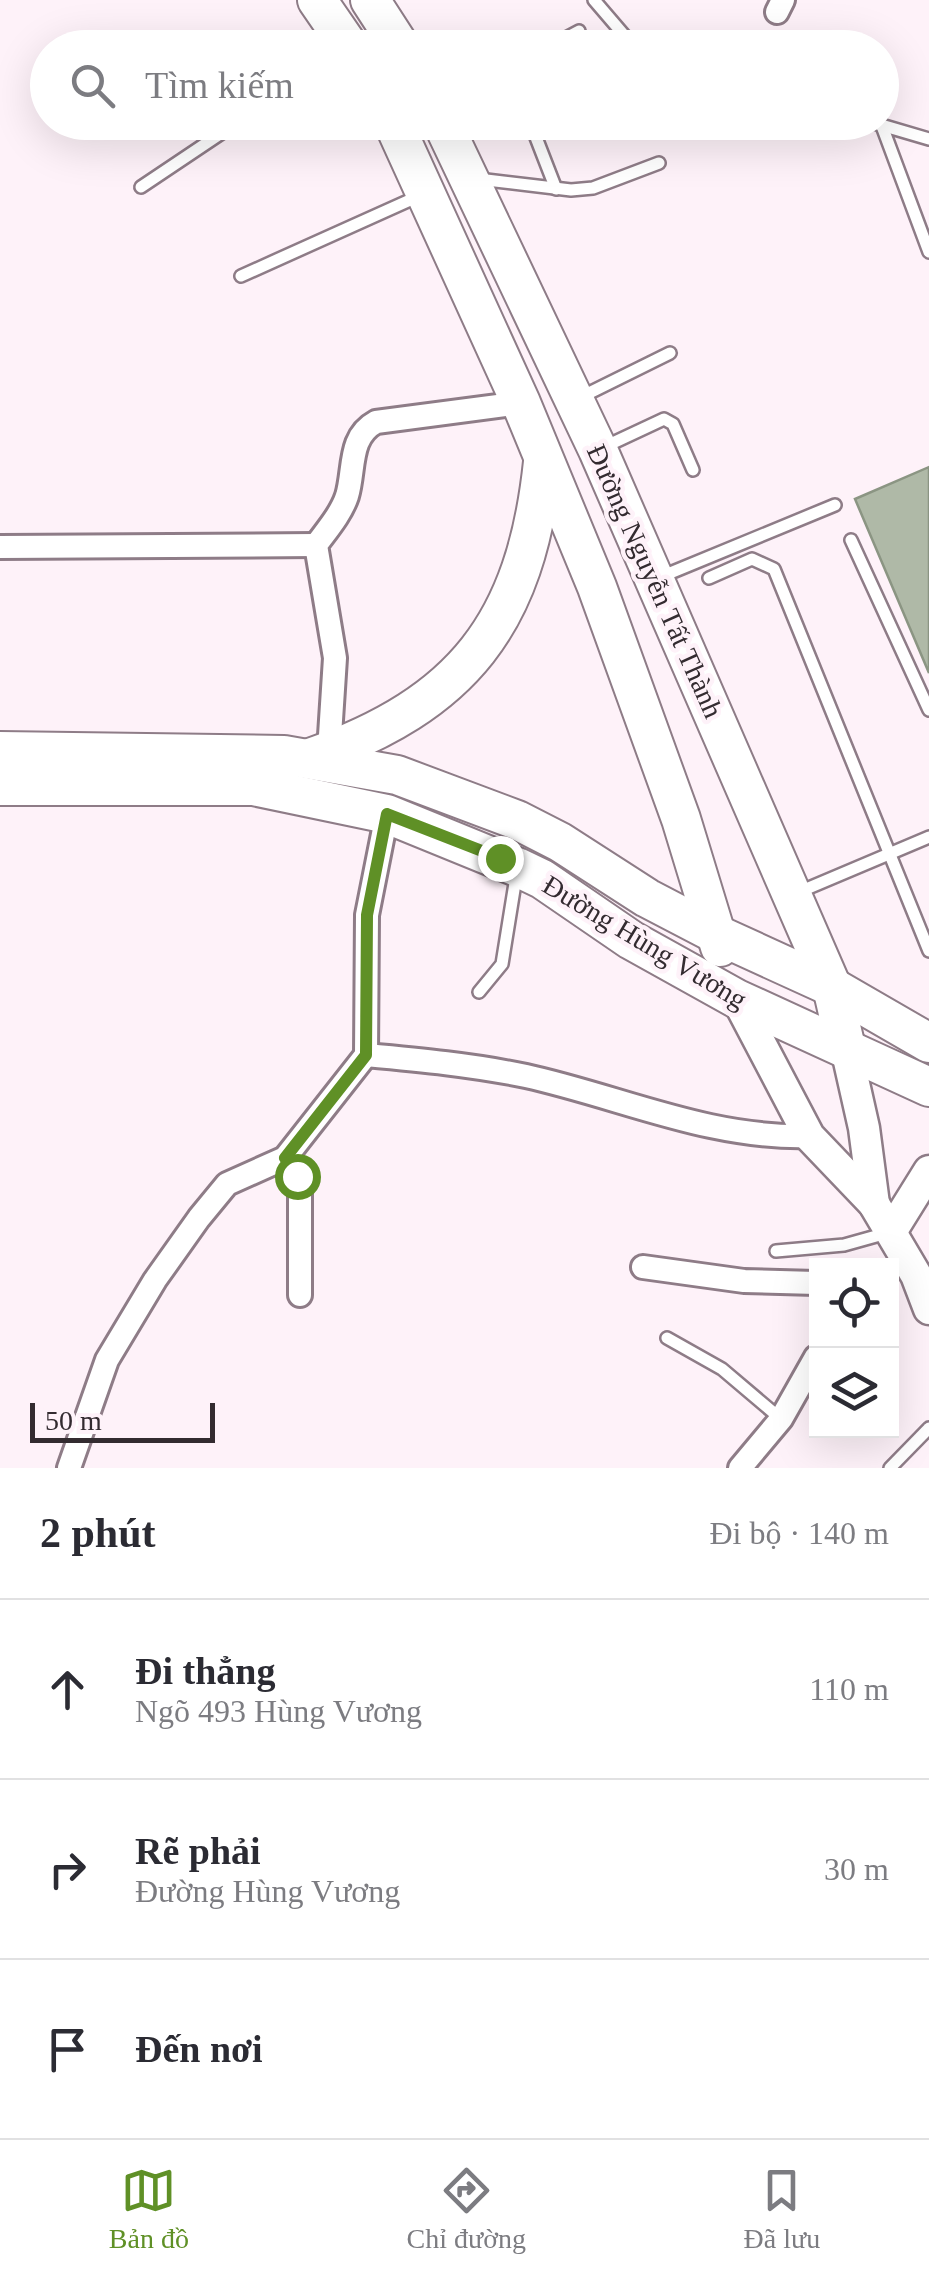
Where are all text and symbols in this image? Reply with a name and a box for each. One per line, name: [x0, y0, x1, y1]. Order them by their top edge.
search box: [30, 30, 899, 140]
icon: search: [65, 58, 120, 113]
text: Tìm kiếm: [145, 64, 294, 106]
street label: Đường Nguyễn Tất Thành: [581, 440, 729, 722]
route end: [478, 836, 524, 882]
street label: Đường Hùng Vương: [538, 869, 752, 1015]
route start: [275, 1154, 321, 1200]
map controls: [809, 1258, 899, 1438]
button: locate: [809, 1258, 899, 1348]
button: layers: [809, 1348, 899, 1438]
scale bar: [30, 1398, 215, 1442]
text: 50 m: [45, 1405, 102, 1436]
text: 2 phút: [40, 1510, 156, 1556]
text: Đi bộ · 140 m: [709, 1515, 889, 1551]
text: Đi thẳng: [135, 1650, 275, 1692]
icon: ahead: [40, 1662, 95, 1717]
text: 110 m: [809, 1671, 889, 1707]
text: Ngõ 493 Hùng Vương: [135, 1693, 422, 1729]
text: Rẽ phải: [135, 1830, 261, 1872]
icon: right: [40, 1842, 95, 1897]
text: 30 m: [824, 1851, 889, 1887]
text: Đường Hùng Vương: [135, 1873, 400, 1909]
icon: arrive: [40, 2022, 95, 2077]
text: Đến nơi: [135, 2028, 263, 2070]
tab: Bản đồ: [109, 2163, 189, 2255]
tab: Chỉ đường: [407, 2163, 526, 2255]
tab: Đã lưu: [744, 2163, 820, 2255]

